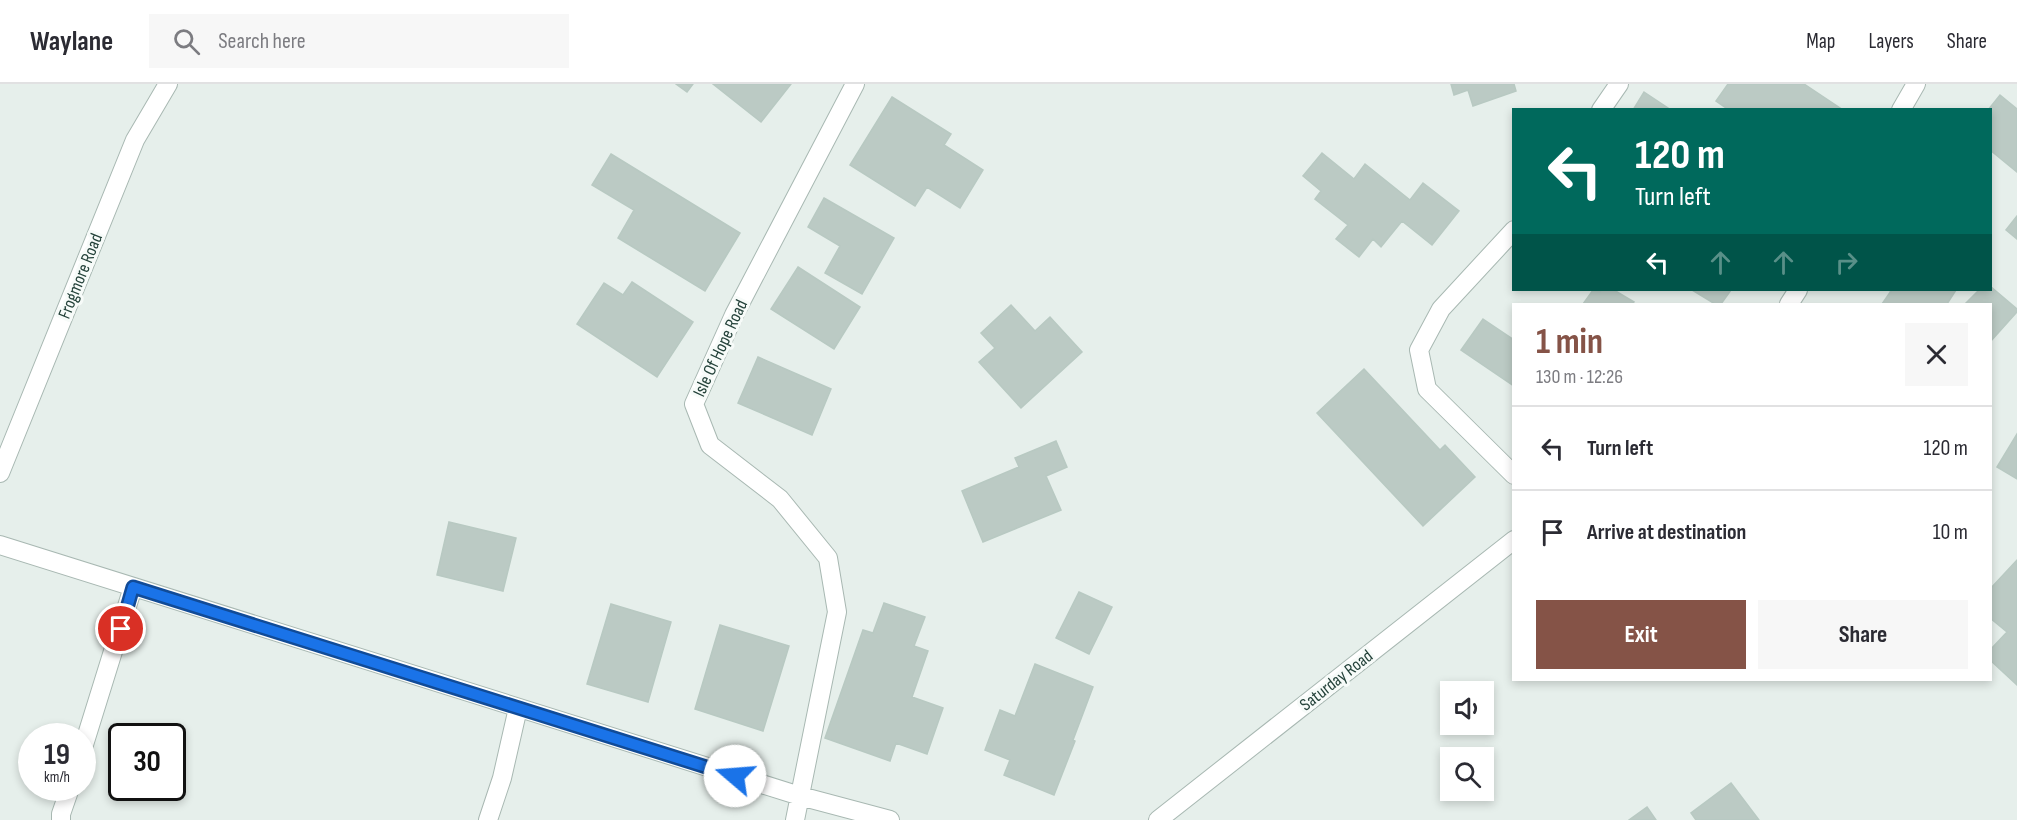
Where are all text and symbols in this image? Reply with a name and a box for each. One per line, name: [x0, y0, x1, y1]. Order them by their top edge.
search box: [149, 14, 569, 68]
text: Waylane: [30, 25, 113, 58]
icon: search: [170, 25, 203, 58]
text: Search here: [218, 28, 306, 55]
text: Map: [1806, 29, 1835, 54]
text: Layers: [1868, 29, 1914, 54]
text: Share: [1947, 29, 1987, 54]
text: 120 m: [1635, 130, 1725, 181]
icon: left: [1536, 132, 1614, 210]
text: Turn left: [1635, 181, 1711, 213]
street label: Frogmore Road: [54, 230, 107, 322]
icon: left: [1641, 246, 1674, 279]
icon: ahead: [1704, 246, 1737, 279]
icon: ahead: [1767, 246, 1800, 279]
icon: right: [1830, 246, 1863, 279]
street label: Isle Of Hope Road: [689, 296, 752, 400]
text: 1 min: [1536, 321, 1603, 364]
button: close: [1905, 323, 1968, 386]
text: 130 m · 12:26: [1536, 365, 1623, 389]
icon: left: [1536, 432, 1569, 465]
text: Turn left: [1587, 435, 1653, 462]
text: 120 m: [1924, 435, 1968, 462]
icon: arrive: [1536, 516, 1569, 549]
text: Arrive at destination: [1587, 519, 1746, 546]
text: 10 m: [1933, 519, 1968, 546]
button: Exit: [1536, 600, 1746, 669]
button: Share: [1758, 600, 1968, 669]
pin: [95, 603, 146, 654]
icon: arrive: [104, 612, 137, 645]
street label: Saturday Road: [1296, 645, 1377, 715]
map controls: [1440, 681, 1494, 801]
button: sound: [1440, 681, 1494, 735]
speed limit sign: 30: [108, 723, 186, 801]
text: 19: [44, 737, 70, 773]
position arrow: [703, 744, 767, 808]
button: search: [1440, 747, 1494, 801]
text: km/h: [44, 768, 70, 787]

